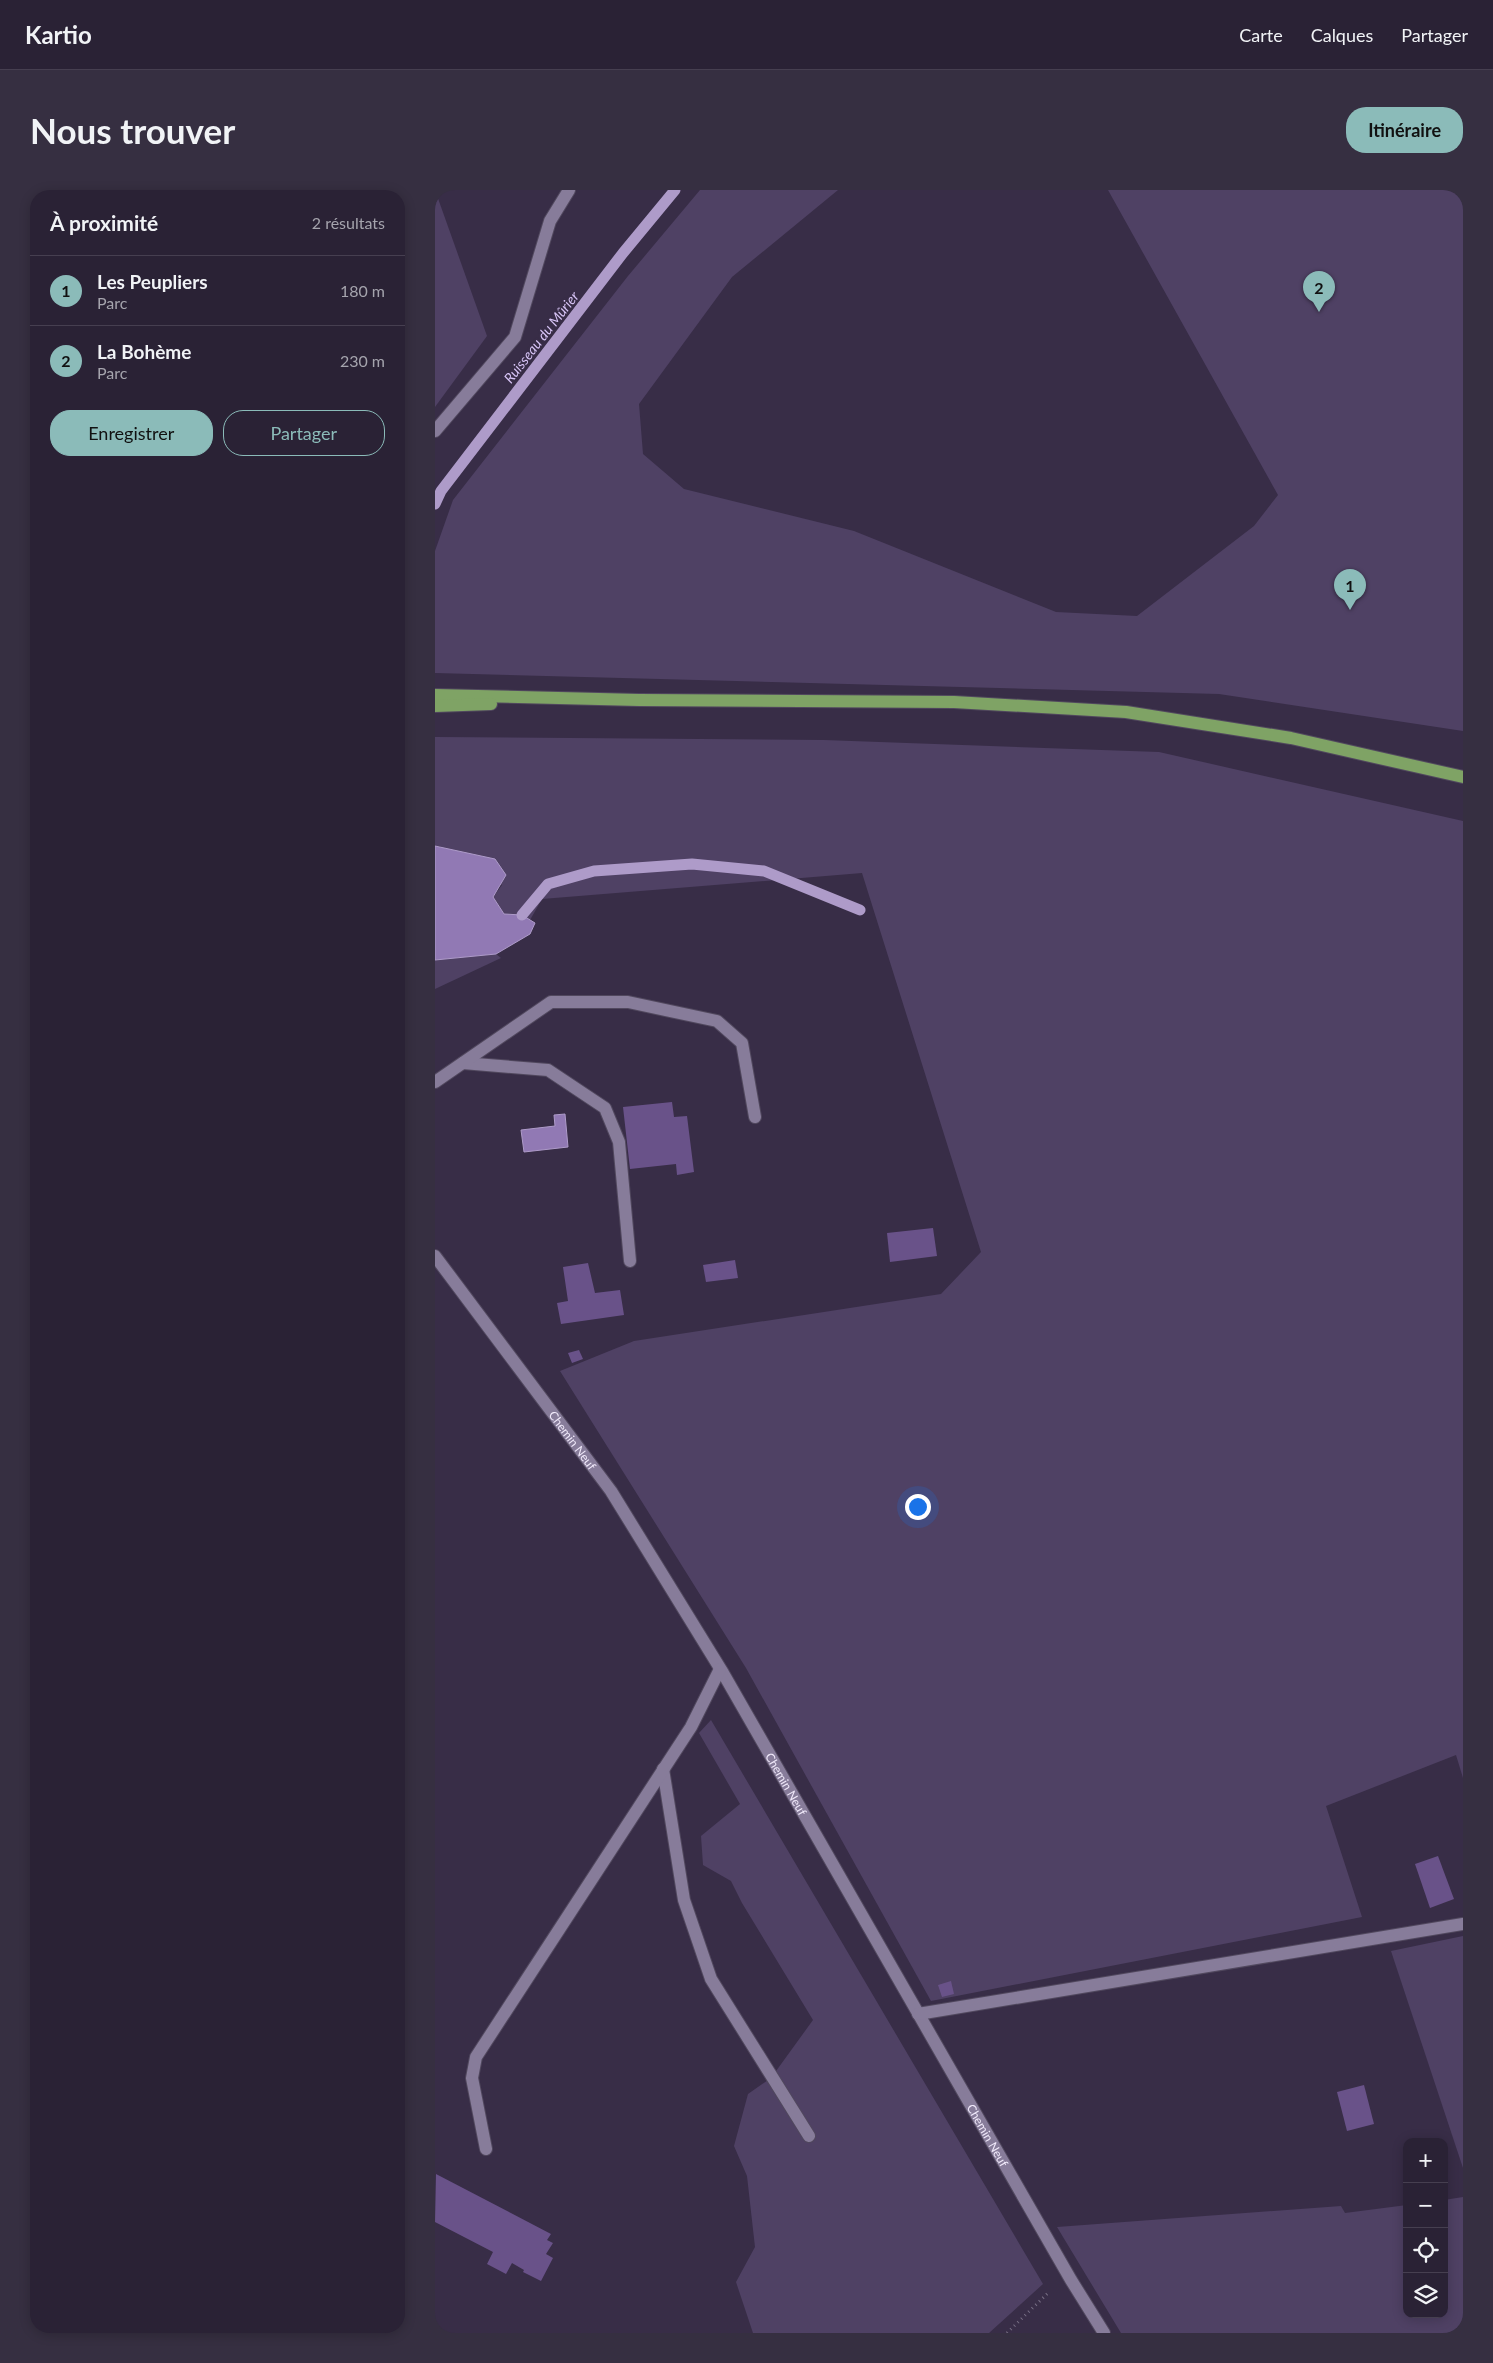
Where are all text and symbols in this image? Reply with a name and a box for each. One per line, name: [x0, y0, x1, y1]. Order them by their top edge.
text: Kartio: [25, 20, 92, 49]
text: Carte: [1239, 24, 1283, 46]
text: Calques: [1311, 24, 1373, 46]
text: Partager: [1401, 24, 1468, 46]
button: Itinéraire: [1346, 107, 1463, 153]
text: Nous trouver: [30, 109, 235, 151]
text: À proximité: [50, 210, 158, 235]
text: 2 résultats: [312, 213, 385, 232]
text: Les Peupliers: [97, 270, 208, 293]
pin: 2: [1303, 271, 1335, 312]
text: 1: [61, 281, 71, 300]
text: 180 m: [340, 281, 385, 300]
water label: Ruisseau du Mûrier: [500, 288, 582, 386]
text: Parc: [97, 293, 127, 312]
text: La Bohème: [97, 340, 191, 363]
text: 2: [61, 351, 71, 370]
text: 230 m: [340, 351, 385, 370]
text: Parc: [97, 363, 127, 382]
button: Enregistrer: [50, 410, 213, 456]
button: Partager: [223, 410, 385, 456]
pin: 1: [1334, 569, 1366, 610]
street label: Chemin Neuf: [546, 1408, 600, 1473]
your location: [905, 1494, 931, 1520]
street label: Chemin Neuf: [763, 1750, 811, 1819]
street label: Chemin Neuf: [964, 2101, 1012, 2170]
map controls: [1403, 2138, 1448, 2318]
button: +: [1403, 2138, 1448, 2183]
button: −: [1403, 2183, 1448, 2228]
button: locate: [1403, 2228, 1448, 2273]
button: layers: [1403, 2273, 1448, 2318]

